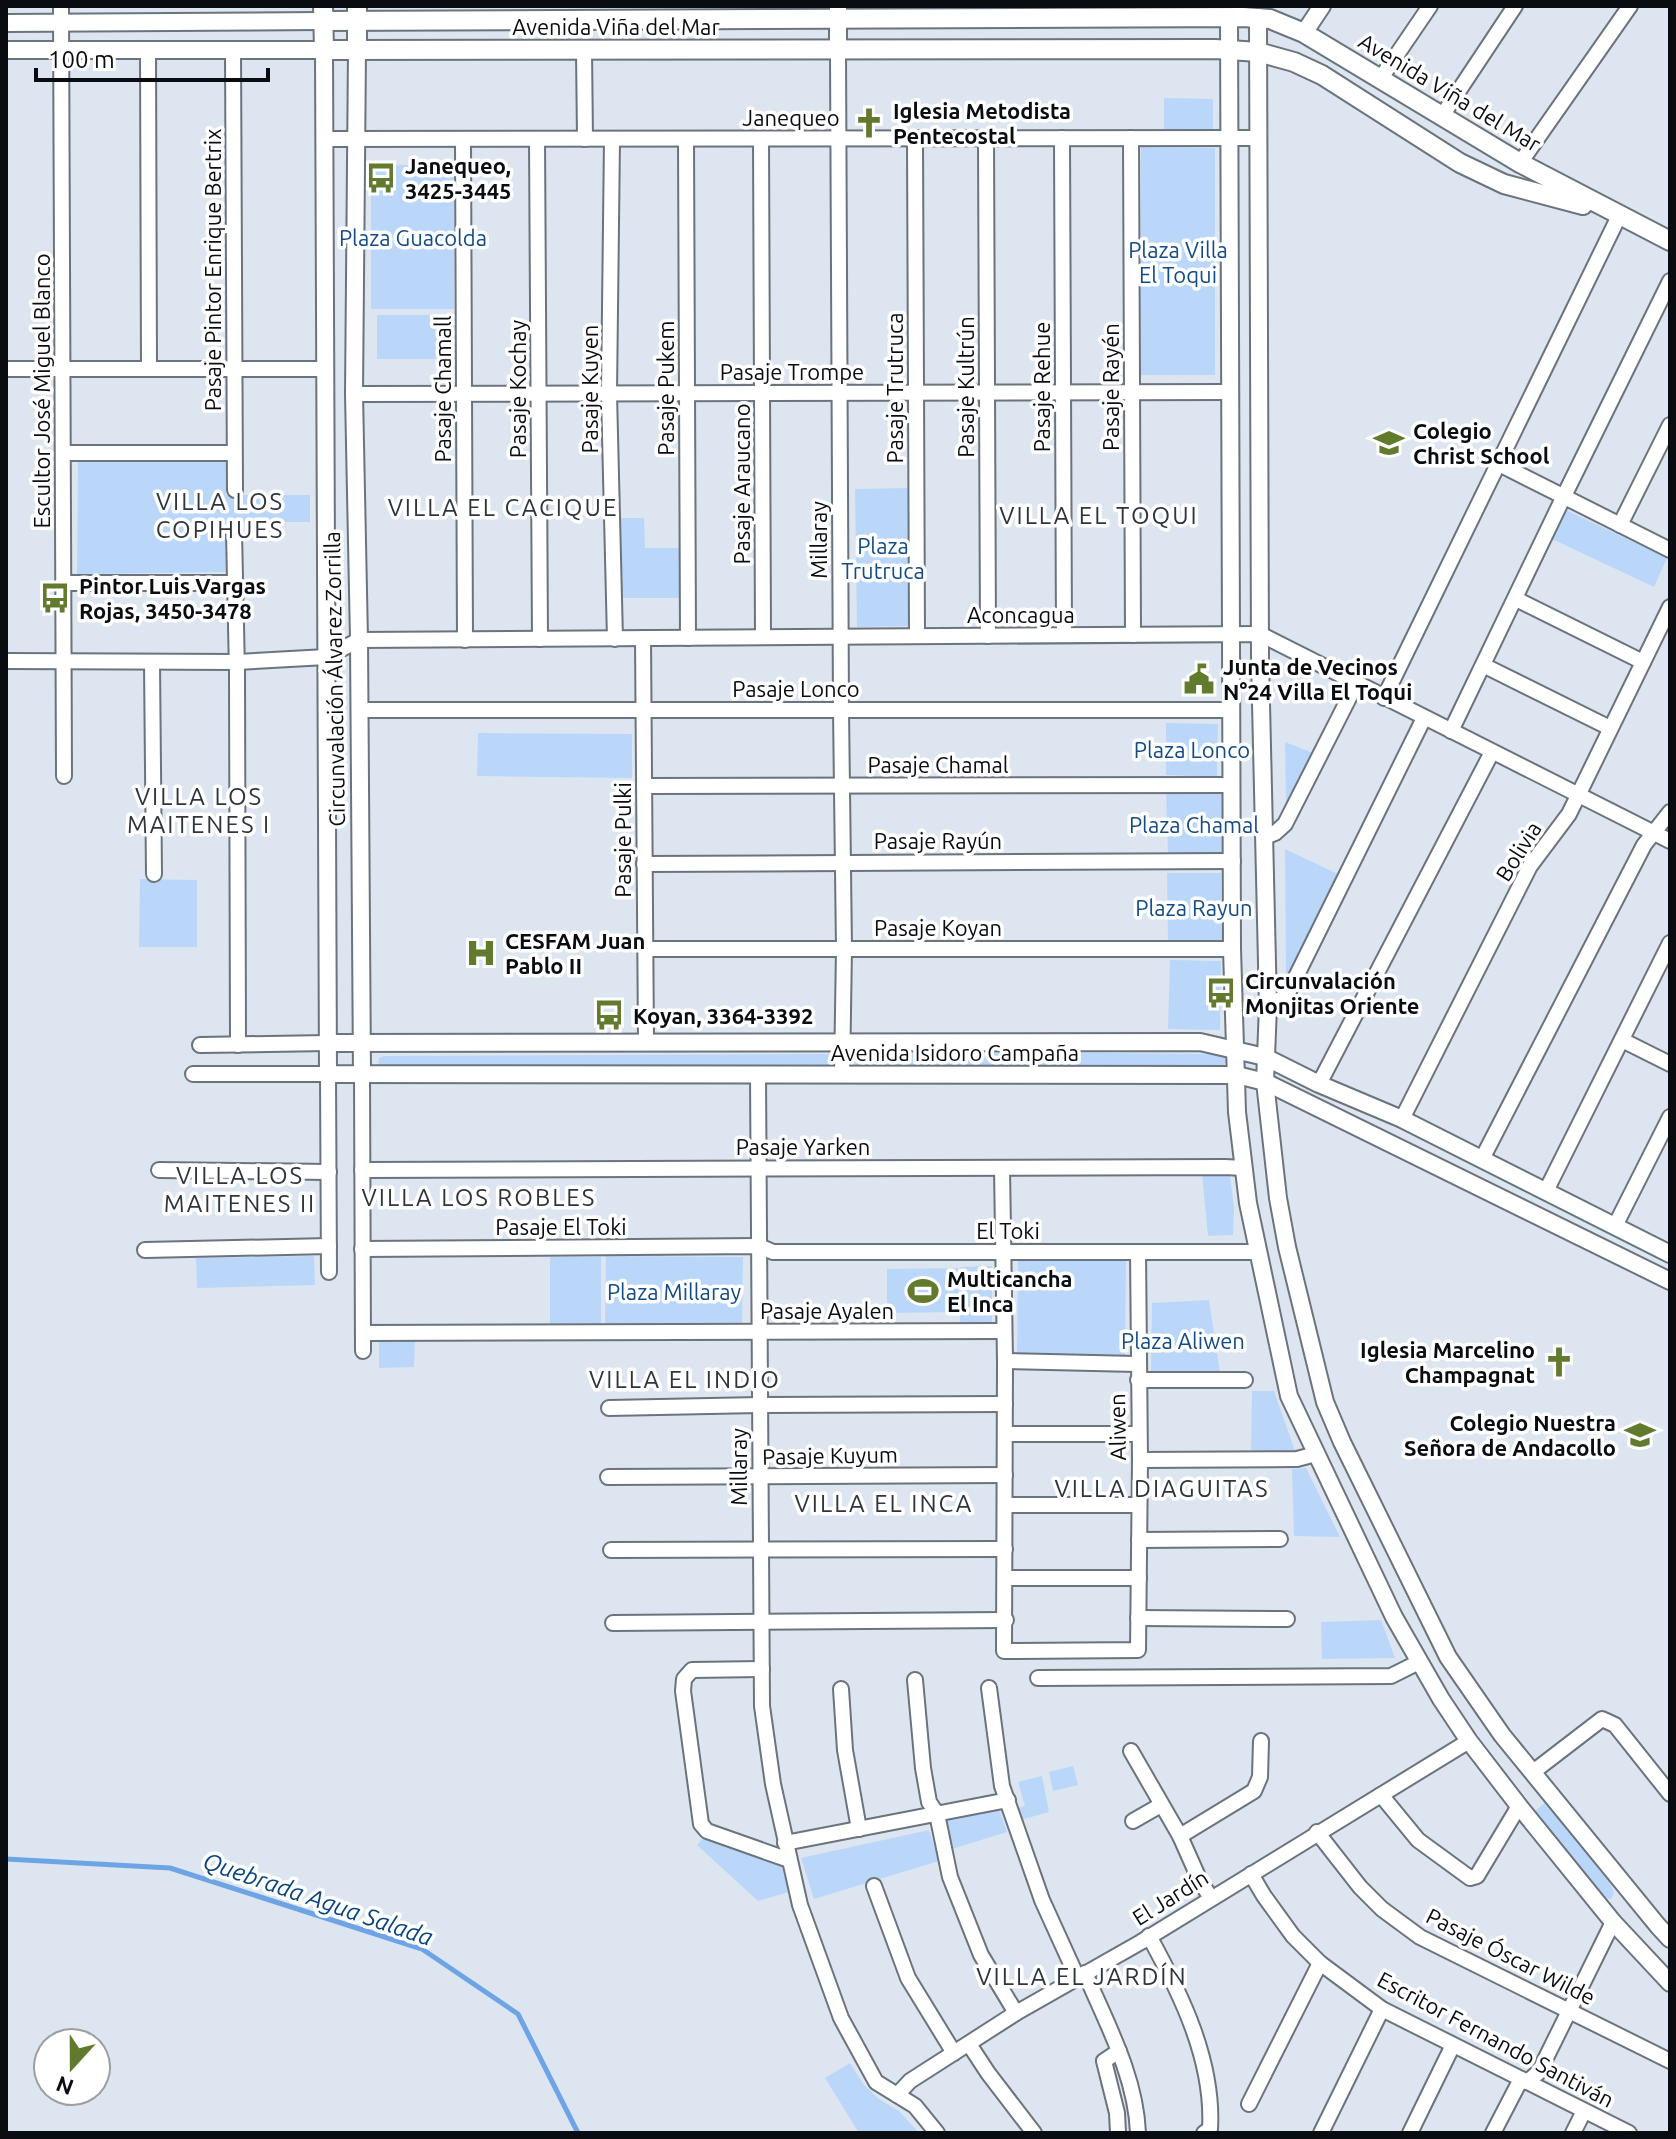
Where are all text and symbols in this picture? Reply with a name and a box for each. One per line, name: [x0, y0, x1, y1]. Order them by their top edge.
street label: Avenida Viña del Mar: [512, 14, 720, 39]
street label: Avenida Viña del Mar: [1355, 28, 1546, 156]
scale bar: [36, 32, 268, 82]
text: 100 m: [48, 46, 115, 73]
place label: Iglesia Metodista Pentecostal: [893, 98, 1071, 148]
street label: Janequeo: [742, 105, 840, 130]
church icon: Iglesia Metodista Pentecostal: [852, 106, 886, 140]
street label: Pasaje Pintor Enrique Bertrix: [200, 129, 225, 411]
place label: Janequeo, 3425-3445: [405, 153, 511, 203]
bus stop icon: Janequeo, 3425-3445: [364, 161, 398, 195]
park label: Plaza Guacolda: [339, 225, 487, 250]
park label: Plaza Villa El Toqui: [1128, 237, 1228, 287]
street label: Escultor José Miguel Blanco: [29, 253, 54, 529]
street label: Pasaje Trutruca: [882, 312, 907, 464]
street label: Pasaje Chamall: [430, 315, 455, 462]
street label: Pasaje Kultrún: [953, 316, 978, 458]
street label: Pasaje Kochay: [505, 319, 530, 458]
street label: Pasaje Pukem: [653, 320, 678, 456]
street label: Pasaje Rehue: [1029, 322, 1054, 452]
street label: Pasaje Rayén: [1098, 323, 1123, 451]
street label: Pasaje Kuyen: [577, 325, 602, 453]
street label: Pasaje Trompe: [720, 359, 864, 384]
street label: Pasaje Araucano: [729, 403, 754, 565]
place label: Colegio Christ School: [1413, 418, 1550, 468]
school or university icon: Colegio Christ School: [1372, 426, 1406, 460]
district label: VILLA LOS COPIHUES: [156, 488, 284, 543]
district label: VILLA EL CACIQUE: [388, 494, 618, 521]
street label: Millaray: [806, 501, 831, 579]
district label: VILLA EL TOQUI: [999, 502, 1199, 529]
street label: Circunvalación Álvarez Zorrilla: [318, 531, 349, 827]
park label: Plaza Trutruca: [841, 533, 925, 583]
place label: Pintor Luis Vargas Rojas, 3450-3478: [79, 573, 266, 623]
bus stop icon: Pintor Luis Vargas Rojas, 3450-3478: [38, 581, 72, 615]
street label: Aconcagua: [967, 602, 1075, 627]
place label: Junta de Vecinos N°24 Villa El Toqui: [1223, 654, 1412, 704]
public building icon: Junta de Vecinos N°24 Villa El Toqui: [1182, 662, 1216, 696]
street label: Pasaje Lonco: [732, 676, 860, 701]
park label: Plaza Lonco: [1134, 737, 1250, 762]
street label: Pasaje Chamal: [867, 752, 1009, 777]
street label: Pasaje Pulki: [610, 782, 635, 898]
district label: VILLA LOS MAITENES I: [127, 783, 271, 838]
park label: Plaza Chamal: [1129, 812, 1259, 837]
street label: Bolivia: [1490, 817, 1546, 885]
street label: Pasaje Rayún: [874, 828, 1002, 853]
park label: Plaza Rayun: [1135, 895, 1253, 920]
street label: Pasaje Koyan: [874, 915, 1002, 940]
place label: CESFAM Juan Pablo II: [505, 928, 645, 978]
hospital icon: CESFAM Juan Pablo II: [464, 936, 498, 970]
place label: Circunvalación Monjitas Oriente: [1245, 968, 1419, 1018]
bus stop icon: Circunvalación Monjitas Oriente: [1204, 976, 1238, 1010]
bus stop icon: Koyan, 3364-3392: [592, 998, 626, 1032]
place label: Koyan, 3364-3392: [633, 1003, 813, 1028]
street label: Avenida Isidoro Campaña: [831, 1040, 1079, 1065]
street label: Pasaje Yarken: [736, 1134, 870, 1159]
district label: VILLA LOS MAITENES II: [164, 1162, 316, 1217]
district label: VILLA LOS ROBLES: [362, 1184, 596, 1211]
street label: Pasaje El Toki: [495, 1214, 627, 1239]
street label: El Toki: [976, 1218, 1040, 1243]
place label: Multicancha El Inca: [947, 1266, 1073, 1316]
sports icon: Multicancha El Inca: [906, 1274, 940, 1308]
park label: Plaza Millaray: [607, 1279, 742, 1304]
street label: Pasaje Ayalen: [760, 1298, 894, 1323]
park label: Plaza Aliwen: [1121, 1328, 1245, 1353]
place label: Iglesia Marcelino Champagnat: [1360, 1337, 1535, 1387]
church icon: Iglesia Marcelino Champagnat: [1542, 1345, 1576, 1379]
district label: VILLA EL INDIO: [589, 1366, 781, 1393]
street label: Aliwen: [1104, 1393, 1130, 1461]
place label: Colegio Nuestra Señora de Andacollo: [1404, 1410, 1616, 1460]
school or university icon: Colegio Nuestra Señora de Andacollo: [1623, 1418, 1657, 1452]
street label: Millaray: [726, 1428, 751, 1506]
street label: Pasaje Kuyum: [762, 1441, 898, 1469]
district label: VILLA DIAGUITAS: [1054, 1475, 1270, 1502]
district label: VILLA EL INCA: [795, 1490, 973, 1517]
water label: Quebrada Agua Salada: [199, 1847, 436, 1952]
street label: El Jardín: [1128, 1864, 1212, 1930]
street label: Pasaje Óscar Wilde: [1422, 1902, 1600, 2009]
district label: VILLA EL JARDÍN: [976, 1962, 1188, 1990]
street label: Escritor Fernando Santiván: [1374, 1966, 1618, 2112]
north arrow: [32, 2027, 112, 2107]
text: N: [53, 2072, 77, 2101]

